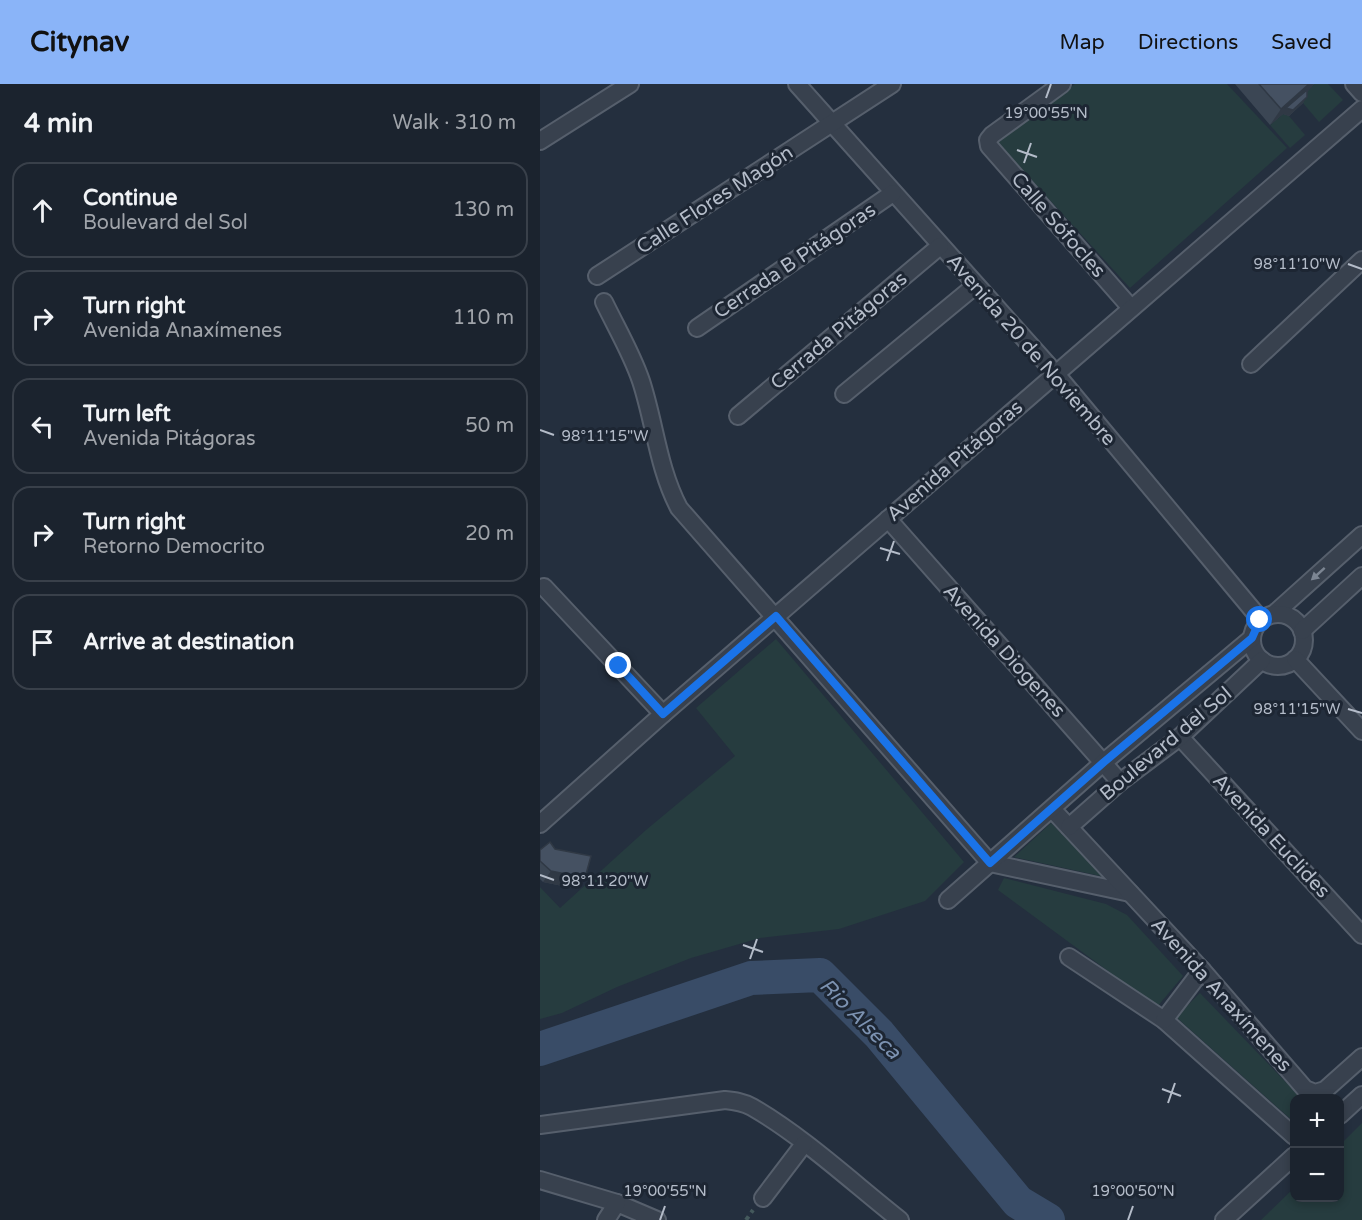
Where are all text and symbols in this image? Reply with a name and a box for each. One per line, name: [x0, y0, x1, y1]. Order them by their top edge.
text: Citynav: [30, 25, 129, 59]
text: Map: [1059, 30, 1105, 55]
text: Directions: [1138, 30, 1238, 55]
text: Saved: [1271, 30, 1332, 55]
text: 19°00'55"N: [1004, 104, 1088, 122]
text: 4 min: [24, 108, 93, 139]
text: Walk · 310 m: [393, 111, 516, 135]
street label: Calle Flores Magón: [632, 140, 798, 260]
street label: Calle Sófocles: [1006, 167, 1110, 283]
text: Continue: [83, 185, 178, 211]
icon: ahead: [26, 194, 59, 227]
text: 130 m: [453, 198, 514, 222]
street label: Cerrada B Pitágoras: [710, 198, 880, 324]
text: Boulevard del Sol: [83, 211, 248, 235]
street label: Avenida 20 de Noviembre: [941, 249, 1121, 451]
text: 98°11'10"W: [1254, 255, 1340, 273]
street label: Cerrada Pitágoras: [766, 267, 912, 395]
text: Turn right: [83, 293, 185, 319]
icon: right: [26, 302, 59, 335]
text: 110 m: [453, 306, 514, 330]
text: Avenida Anaxímenes: [83, 319, 282, 343]
street label: Avenida Pitágoras: [882, 395, 1028, 527]
text: Turn left: [83, 401, 171, 427]
icon: left: [26, 410, 59, 443]
text: 50 m: [465, 414, 514, 438]
text: Avenida Pitágoras: [83, 427, 256, 451]
text: 98°11'15"W: [562, 427, 648, 445]
text: Turn right: [83, 509, 185, 535]
icon: right: [26, 518, 59, 551]
text: 20 m: [465, 522, 514, 546]
text: Retorno Democrito: [83, 535, 265, 559]
one-way arrow: [1311, 567, 1326, 580]
street label: Avenida Diogenes: [938, 579, 1070, 723]
route start: [1246, 606, 1272, 632]
icon: arrive: [26, 626, 59, 659]
text: Arrive at destination: [83, 629, 294, 655]
route end: [605, 652, 631, 678]
street label: Boulevard del Sol: [1095, 682, 1237, 806]
text: 98°11'15"W: [1254, 700, 1340, 718]
street label: Avenida Euclides: [1207, 769, 1335, 903]
text: 98°11'20"W: [562, 872, 648, 890]
street label: Avenida Anaxímenes: [1146, 913, 1296, 1077]
water label: Rio Alseca: [814, 973, 907, 1066]
map controls: [1290, 1094, 1344, 1202]
button: +: [1290, 1094, 1344, 1148]
button: −: [1290, 1148, 1344, 1202]
text: 19°00'55"N: [623, 1182, 707, 1200]
text: 19°00'50"N: [1091, 1182, 1175, 1200]

